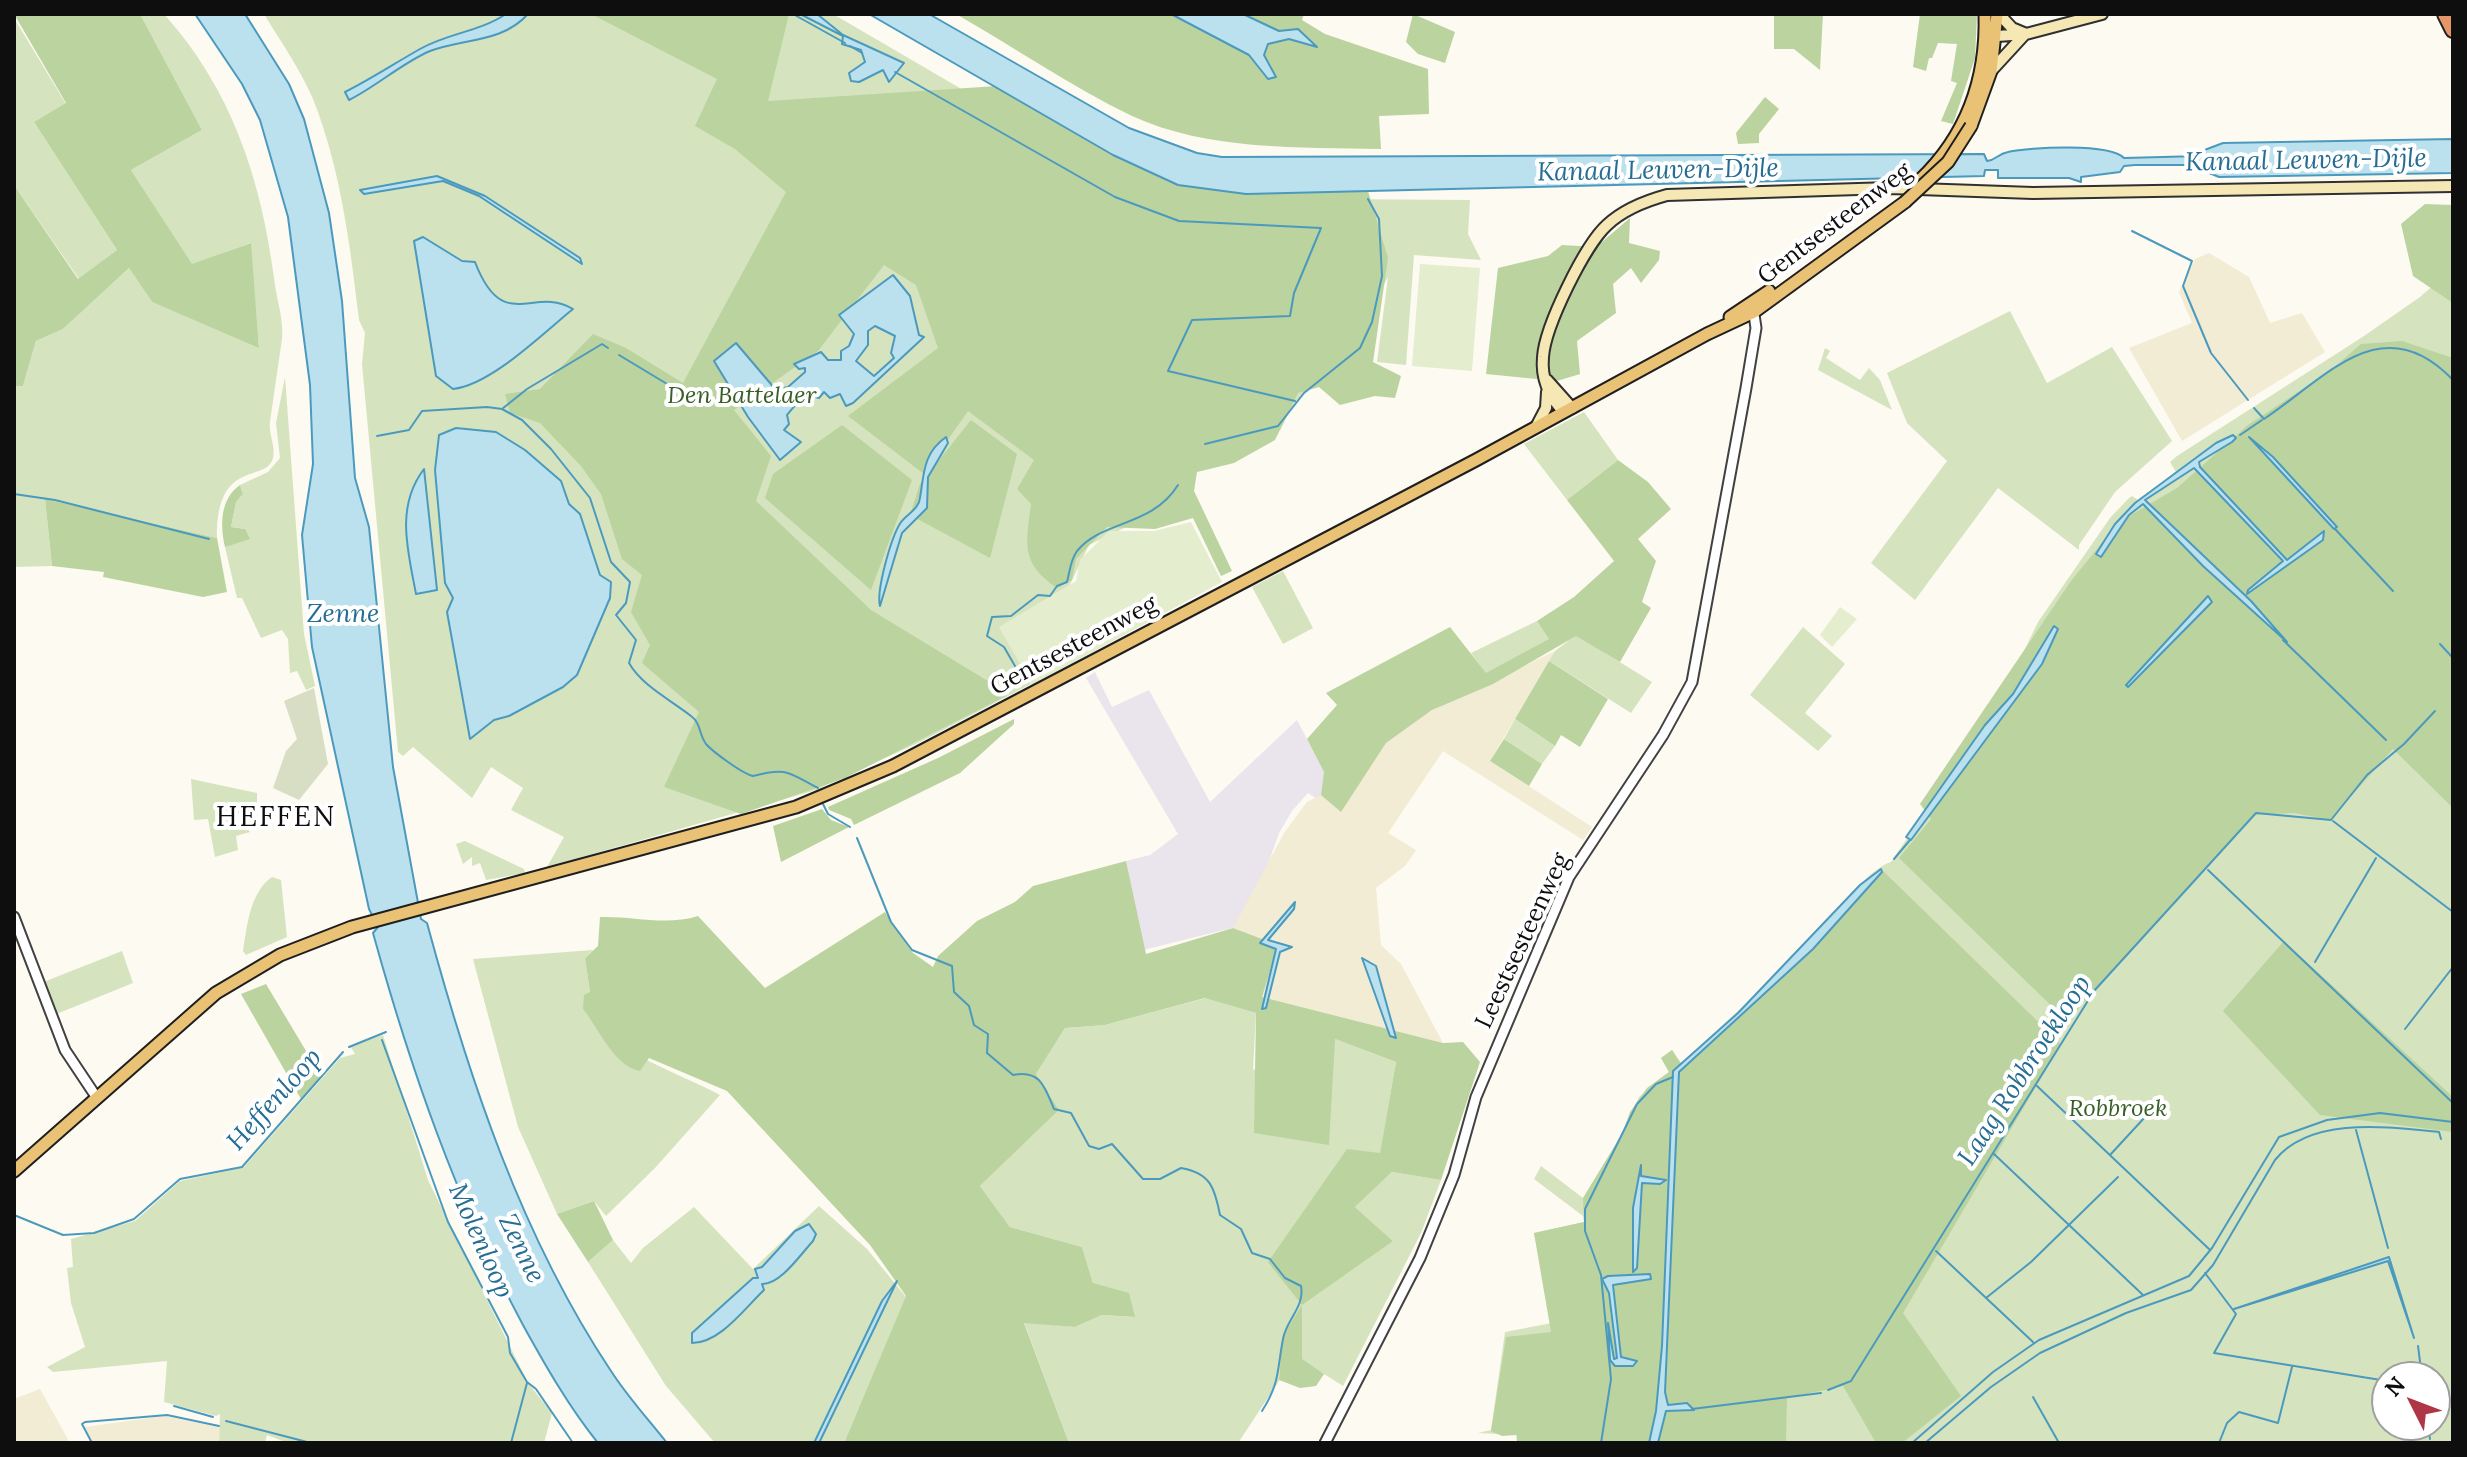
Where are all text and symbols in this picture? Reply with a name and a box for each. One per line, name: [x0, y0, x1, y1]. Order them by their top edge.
water label: Kanaal Leuven-Dijle: [2185, 143, 2427, 179]
water label: Kanaal Leuven-Dijle: [1537, 153, 1779, 189]
street label: Gentsesteenweg: [1753, 157, 1917, 291]
park label: Den Battelaer: [667, 382, 817, 410]
street label: Gentsesteenweg: [986, 590, 1162, 702]
water label: Zenne: [307, 599, 379, 631]
district label: HEFFEN: [216, 801, 336, 835]
street label: Leestsesteenweg: [1470, 849, 1576, 1033]
water label: Laag Robbroekloop: [1952, 970, 2098, 1172]
water label: Heffenloop: [221, 1043, 329, 1157]
park label: Robbroek: [2069, 1095, 2167, 1123]
water label: Molenloop: [441, 1179, 519, 1303]
water label: Zenne: [491, 1209, 551, 1289]
north arrow: [2371, 1361, 2451, 1441]
text: N: [2379, 1371, 2411, 1402]

